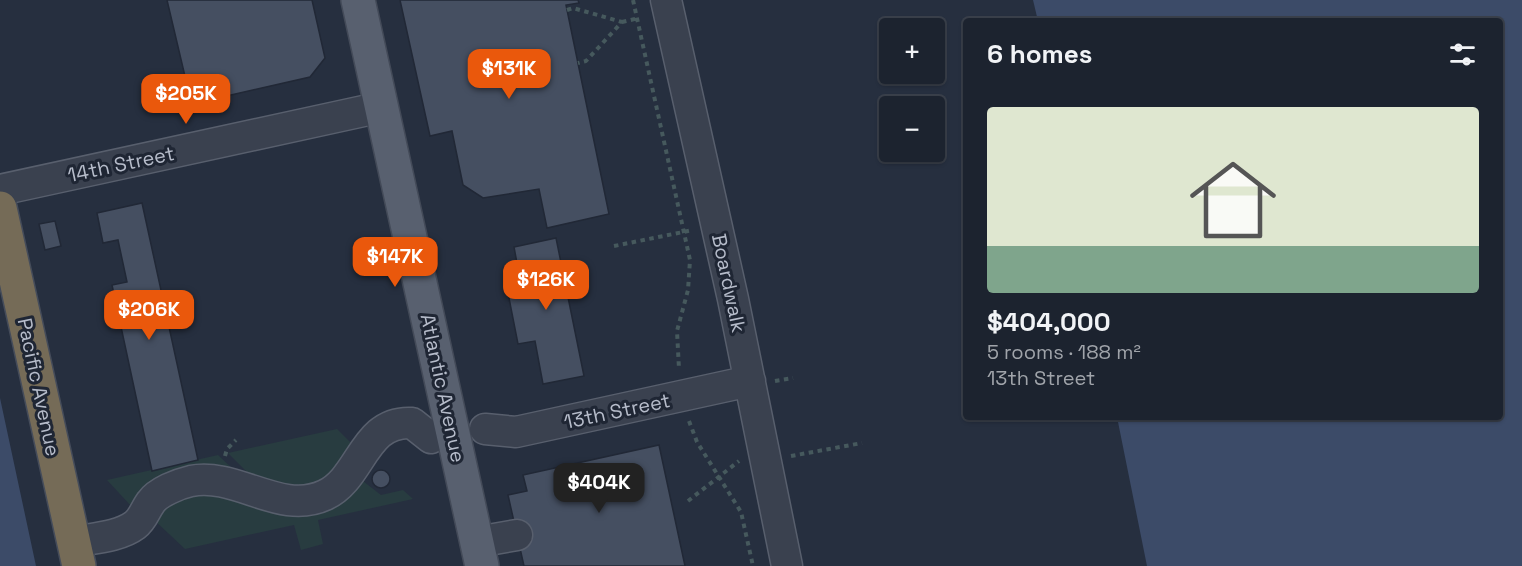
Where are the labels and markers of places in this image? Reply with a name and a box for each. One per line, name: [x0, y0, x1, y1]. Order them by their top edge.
pin: $131K: [467, 49, 551, 100]
pin: $205K: [144, 74, 228, 125]
pin: $147K: [353, 237, 437, 288]
pin: $126K: [504, 260, 588, 311]
pin: $206K: [107, 290, 191, 341]
pin: $404K: [557, 463, 641, 514]

